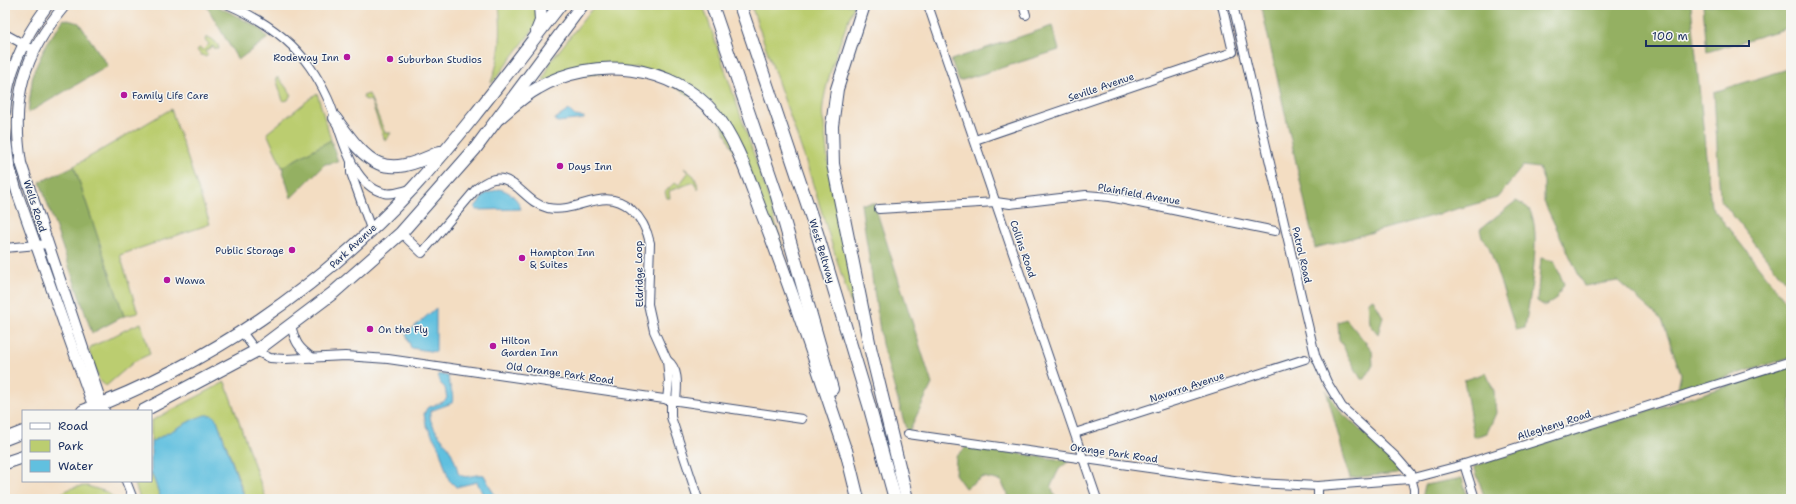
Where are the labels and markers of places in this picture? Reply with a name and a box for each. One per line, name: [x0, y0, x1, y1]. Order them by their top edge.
place label: Rodeway Inn: [273, 51, 339, 64]
marker: Rodeway Inn: [342, 52, 352, 62]
place label: Suburban Studios: [398, 53, 482, 66]
marker: Suburban Studios: [385, 54, 395, 64]
place label: Family Life Care: [132, 89, 209, 102]
marker: Family Life Care: [119, 90, 129, 100]
place label: Days Inn: [568, 160, 612, 173]
marker: Days Inn: [555, 161, 565, 171]
place label: Public Storage: [215, 244, 284, 257]
marker: Public Storage: [287, 245, 297, 255]
place label: Hampton Inn & Suites: [530, 246, 595, 271]
marker: Hampton Inn & Suites: [517, 253, 527, 263]
place label: Wawa: [175, 274, 206, 287]
marker: Wawa: [162, 275, 172, 285]
place label: On the Fly: [378, 323, 428, 336]
marker: On the Fly: [365, 324, 375, 334]
place label: Hilton Garden Inn: [501, 334, 558, 359]
marker: Hilton Garden Inn: [488, 341, 498, 351]

